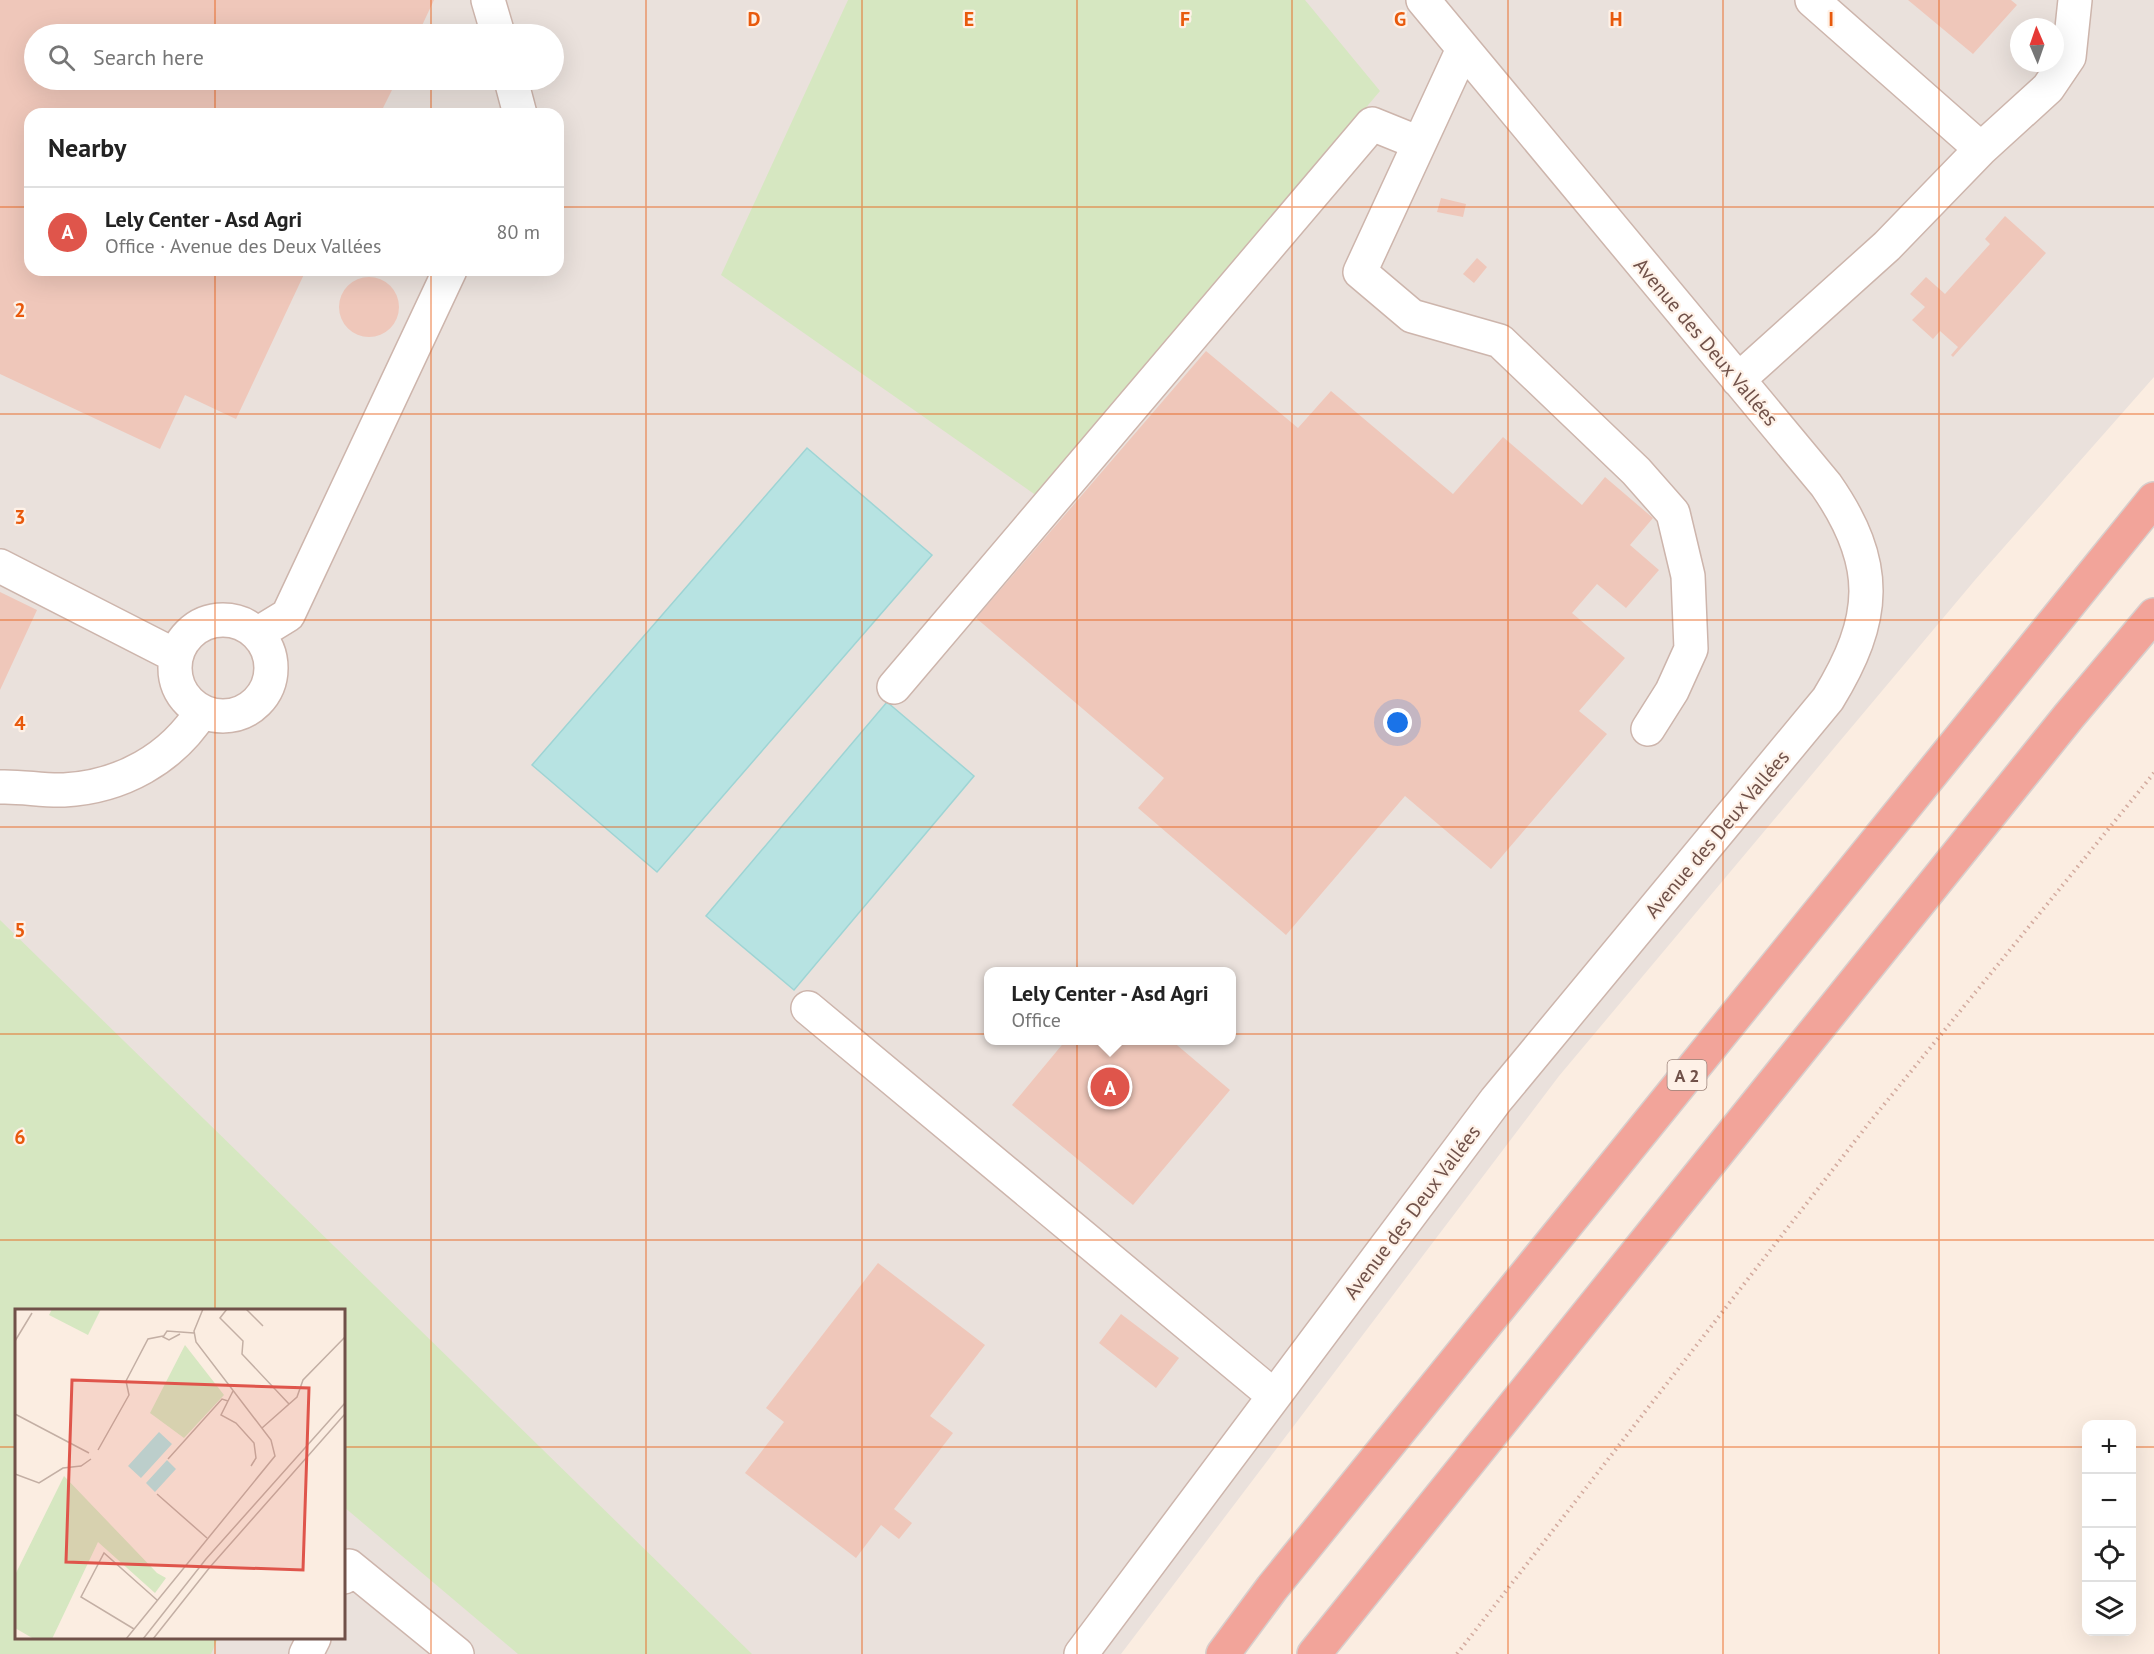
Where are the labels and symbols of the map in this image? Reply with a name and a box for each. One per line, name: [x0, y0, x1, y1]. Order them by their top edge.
text: D: [748, 6, 761, 32]
text: E: [964, 6, 974, 32]
text: F: [1180, 6, 1190, 32]
text: G: [1394, 6, 1406, 32]
text: H: [1609, 6, 1623, 32]
text: I: [1828, 6, 1834, 32]
north arrow: [2010, 18, 2064, 72]
street label: Avenue des Deux Vallées: [1628, 253, 1784, 431]
text: 2: [14, 297, 26, 323]
text: 3: [14, 504, 26, 530]
your location: [1383, 708, 1412, 737]
text: 4: [14, 710, 26, 736]
street label: Avenue des Deux Vallées: [1639, 745, 1795, 923]
text: 5: [14, 917, 26, 943]
road number: A 2: [1668, 1060, 1706, 1090]
pin: A: [1090, 1064, 1130, 1110]
street label: Avenue des Deux Vallées: [1338, 1120, 1486, 1304]
text: 6: [14, 1124, 26, 1150]
inset map: [15, 1309, 345, 1639]

